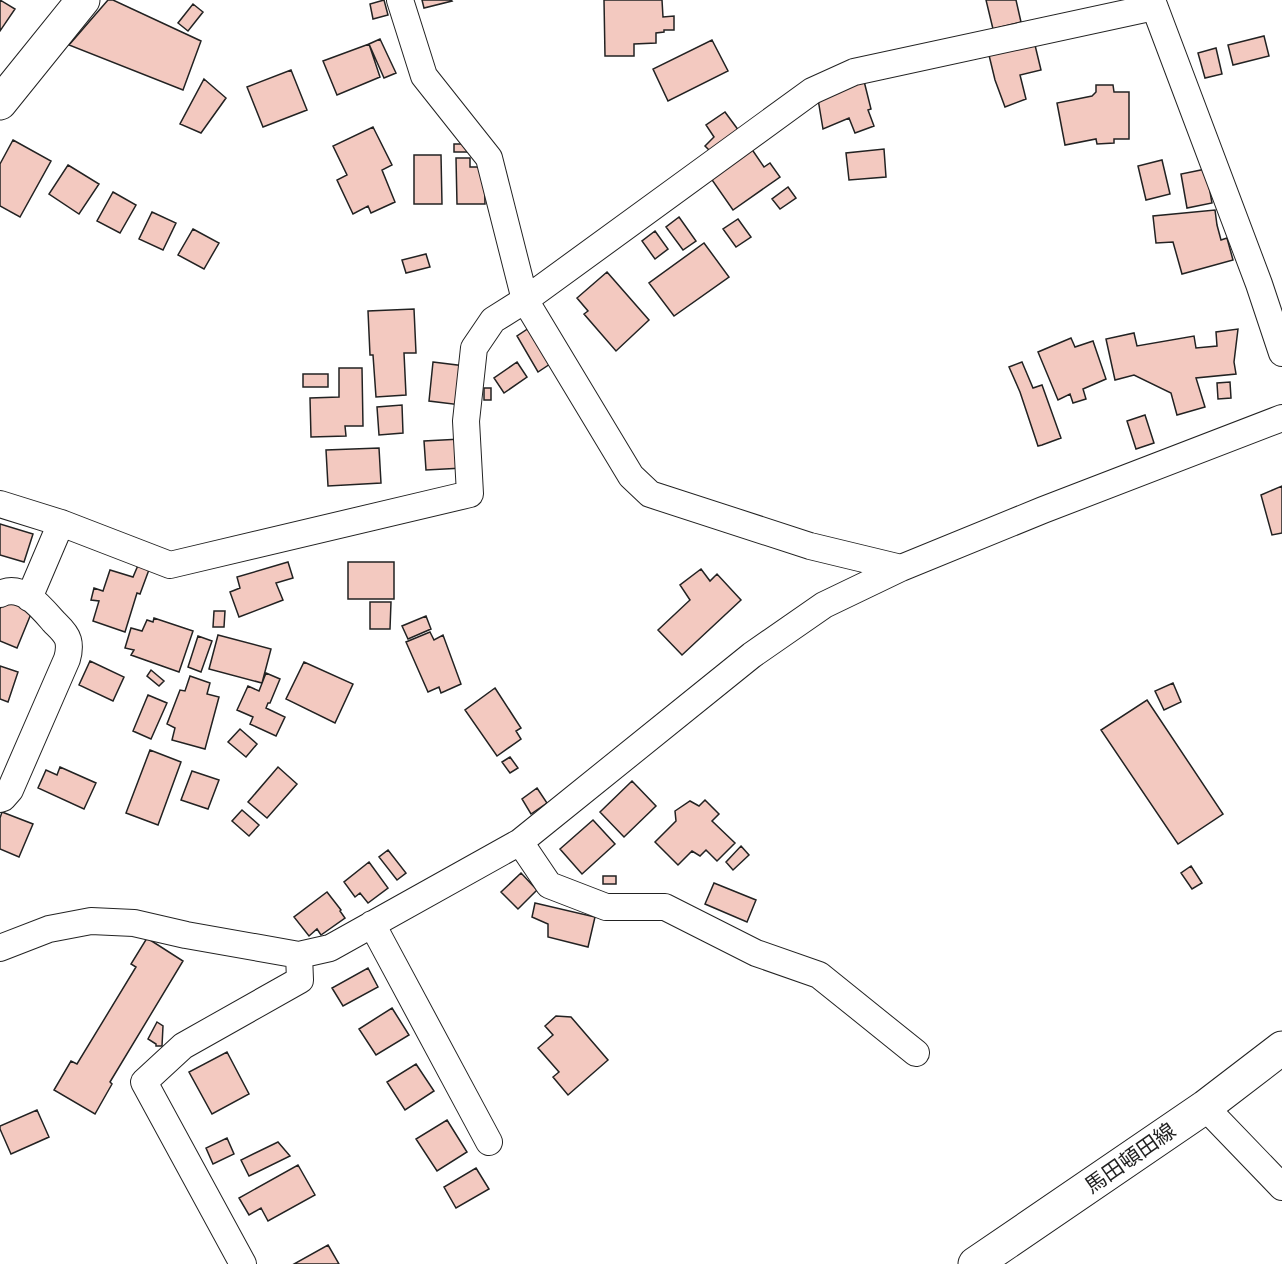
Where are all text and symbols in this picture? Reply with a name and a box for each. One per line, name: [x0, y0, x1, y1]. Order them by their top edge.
street label: 馬田頓田線: [1079, 1117, 1181, 1199]

